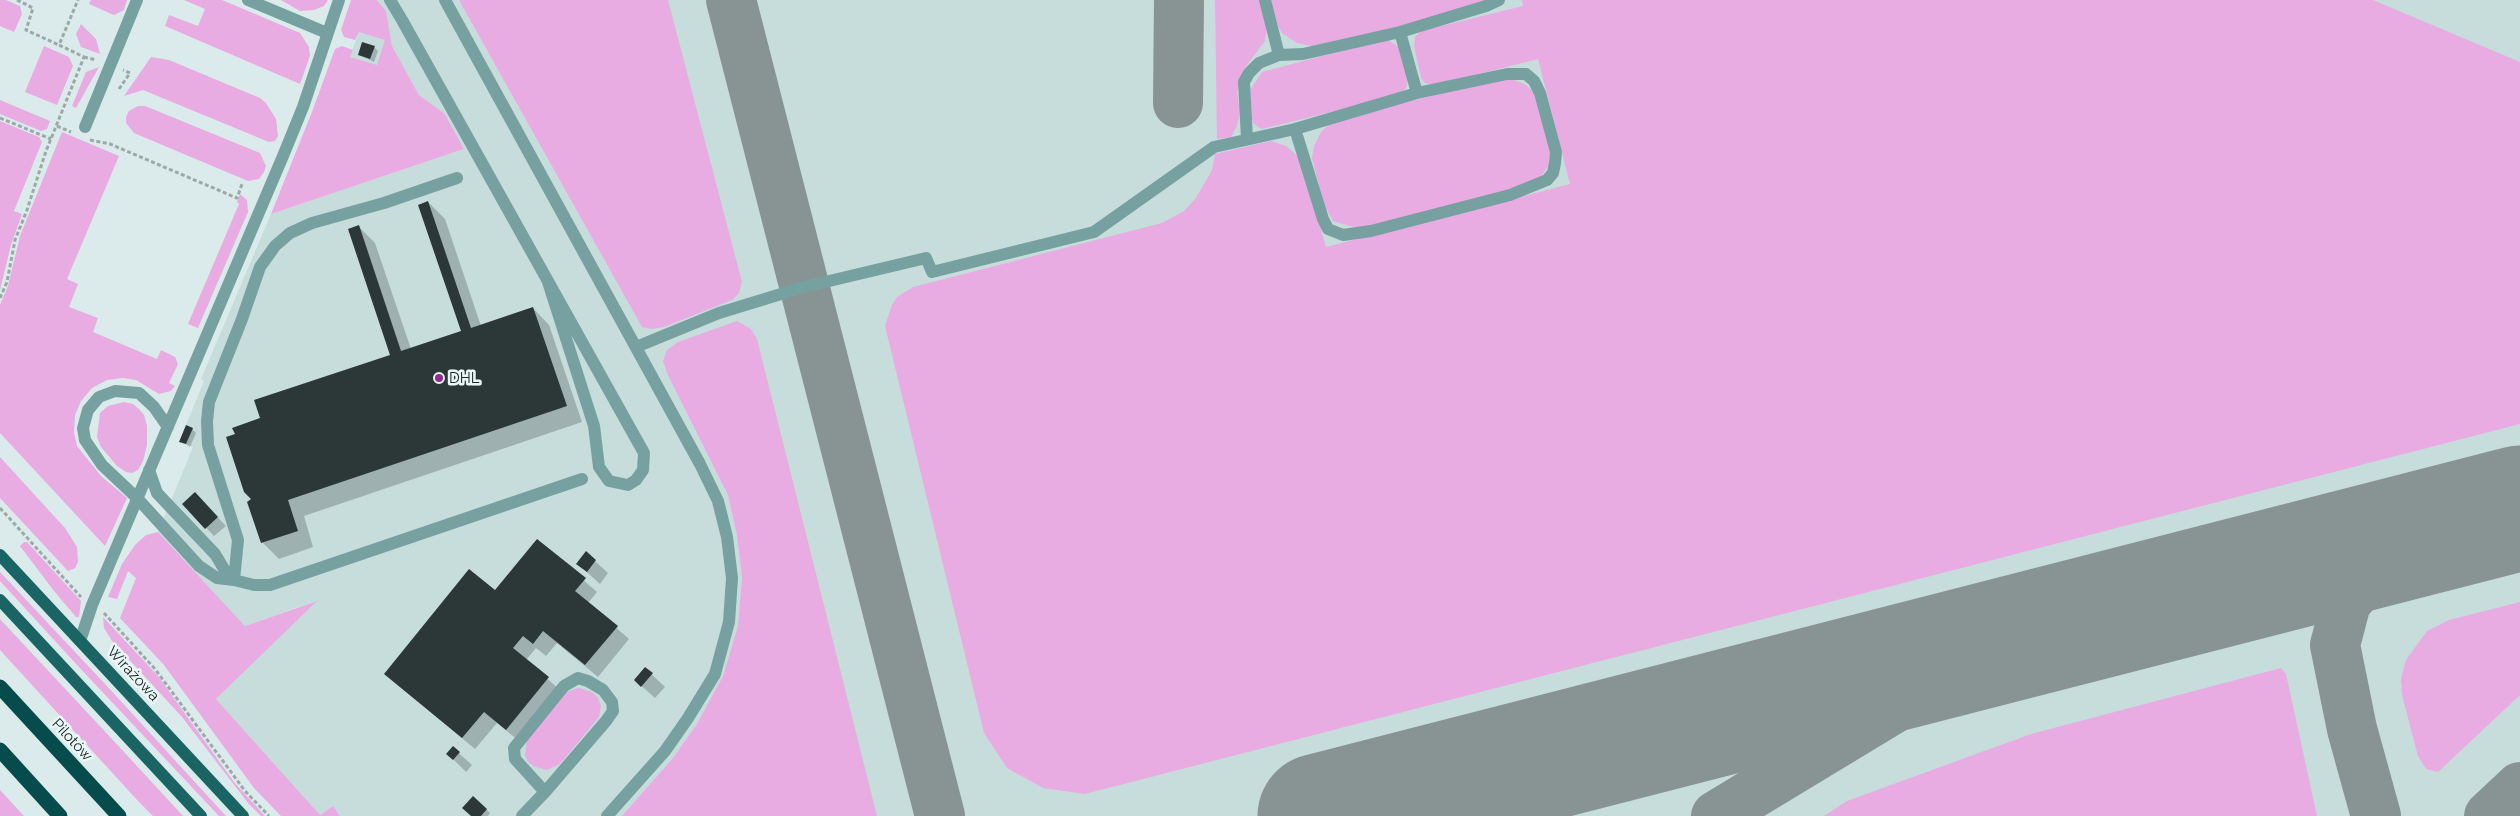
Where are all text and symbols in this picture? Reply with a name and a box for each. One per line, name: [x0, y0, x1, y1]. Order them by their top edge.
place label: DHL: [449, 369, 480, 387]
marker: DHL: [433, 372, 445, 384]
street label: Wirażowa: [103, 643, 163, 705]
street label: Pilotów: [48, 715, 96, 765]

